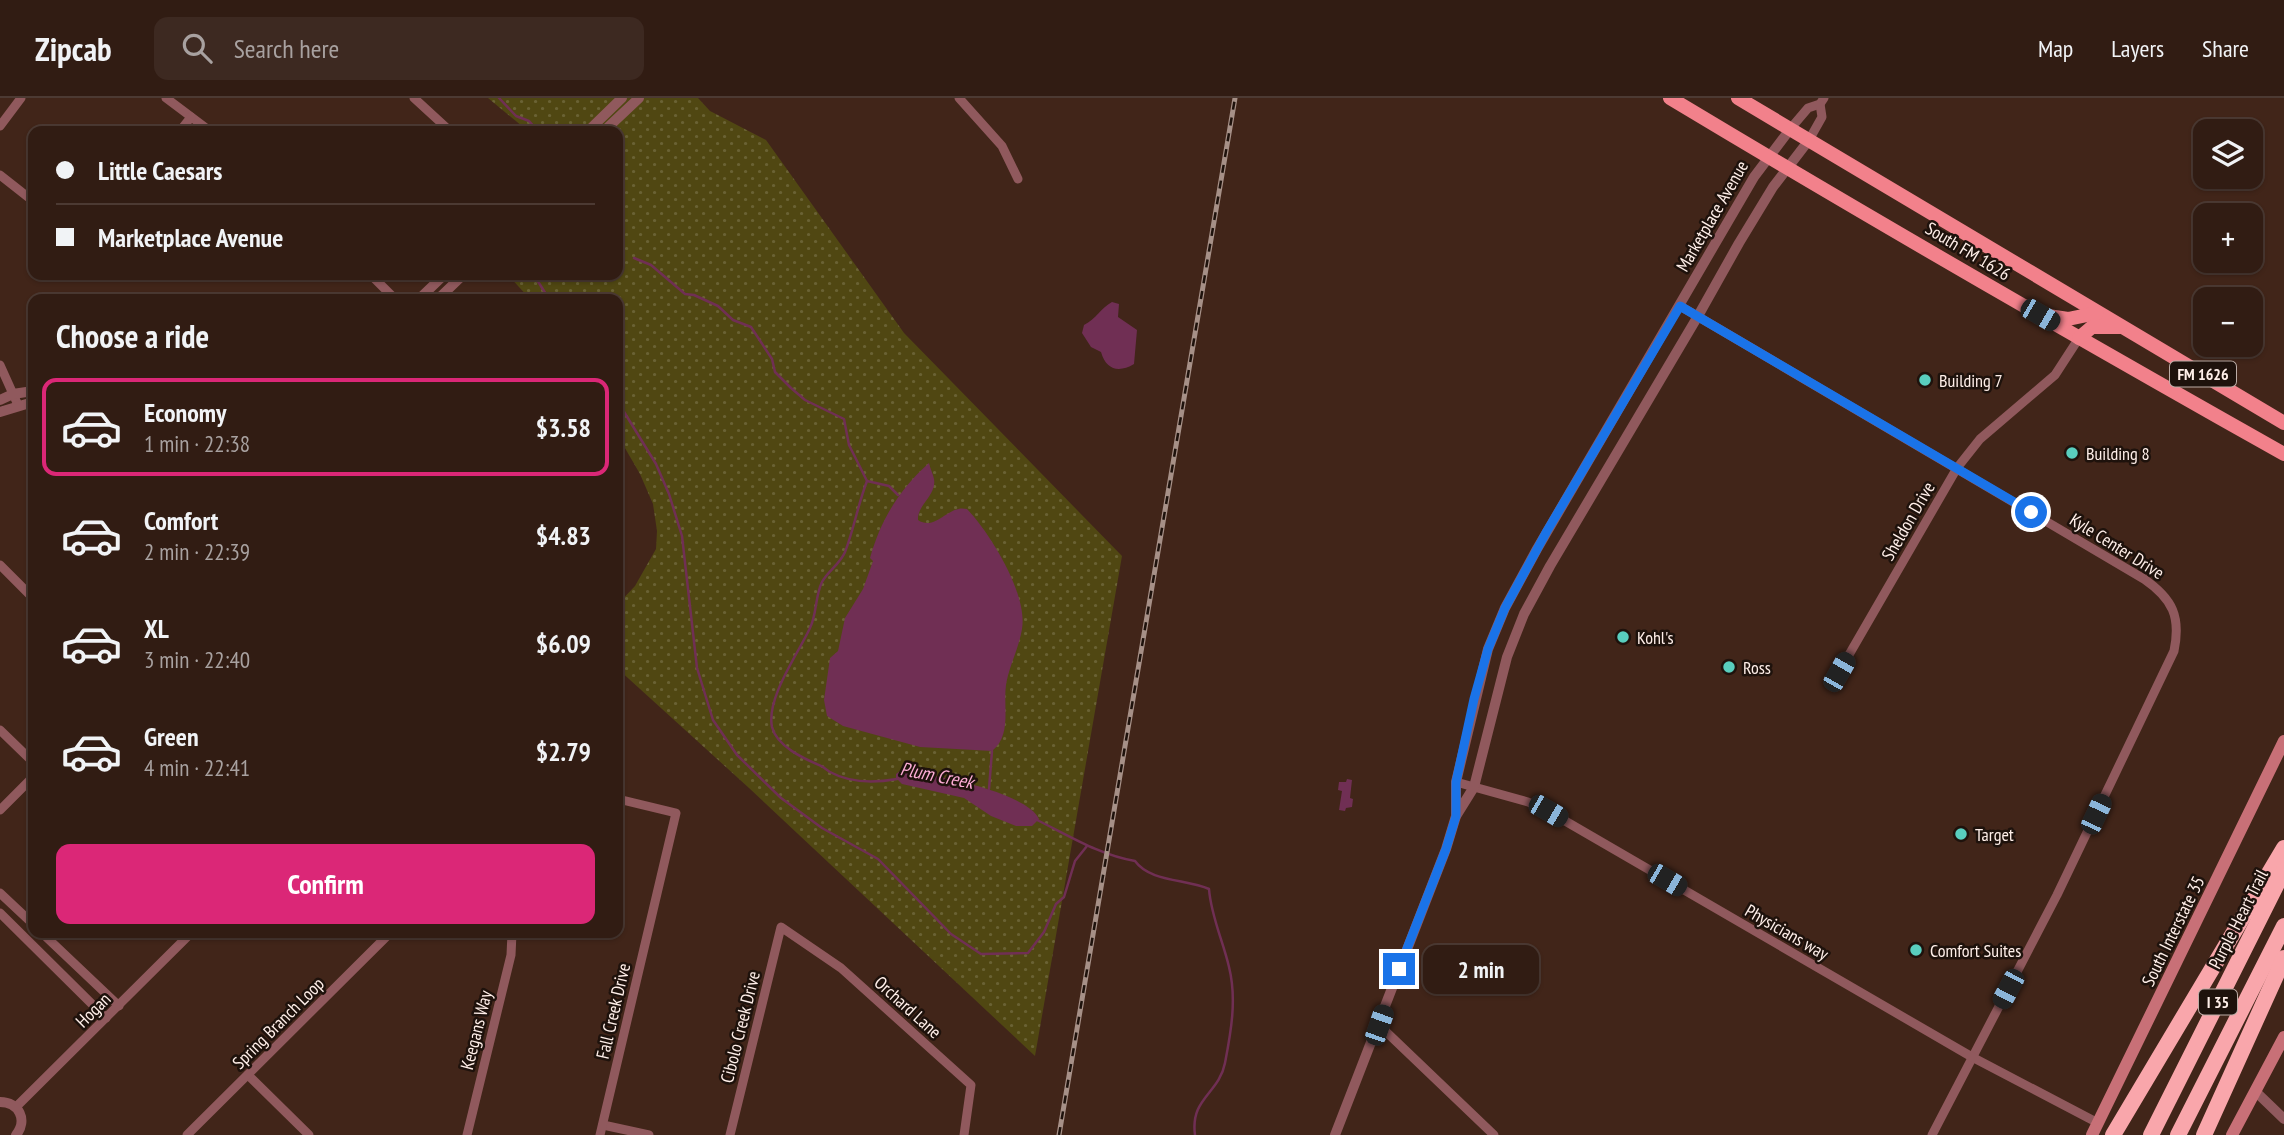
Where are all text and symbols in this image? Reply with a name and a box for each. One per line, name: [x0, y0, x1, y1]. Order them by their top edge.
search box: [154, 17, 644, 80]
text: Zipcab: [35, 27, 112, 70]
icon: search: [178, 29, 216, 67]
text: Search here: [234, 32, 339, 65]
text: Map: [2038, 33, 2073, 64]
text: Layers: [2111, 33, 2164, 64]
text: Share: [2202, 33, 2249, 64]
map controls: [2193, 119, 2263, 357]
button: layers: [2193, 119, 2263, 189]
text: Little Caesars: [98, 154, 222, 187]
street label: Marketplace Avenue: [1671, 156, 1753, 276]
button: +: [2193, 203, 2263, 273]
street label: South FM 1626: [1921, 217, 2015, 285]
text: Marketplace Avenue: [98, 221, 283, 254]
button: −: [2193, 287, 2263, 357]
car: [2017, 295, 2064, 335]
text: Choose a ride: [56, 315, 209, 357]
road number: FM 1626: [2170, 362, 2236, 386]
place label: Building 7: [1939, 369, 2003, 392]
marker: Building 7: [1917, 372, 1933, 388]
icon: car: [60, 396, 123, 459]
text: Economy: [144, 396, 226, 429]
text: $3.58: [536, 411, 591, 444]
text: 1 min · 22:38: [144, 429, 250, 458]
place label: Building 8: [2086, 442, 2150, 465]
marker: Building 8: [2064, 445, 2080, 461]
street label: Sheldon Drive: [1876, 477, 1940, 565]
route start: [2015, 496, 2047, 528]
icon: car: [60, 504, 123, 567]
text: Comfort: [144, 504, 218, 537]
street label: Kyle Center Drive: [2065, 508, 2169, 584]
text: $4.83: [536, 519, 591, 552]
text: 2 min · 22:39: [144, 537, 250, 566]
icon: car: [60, 612, 123, 675]
text: XL: [144, 612, 169, 645]
place label: Kohl's: [1637, 626, 1673, 649]
text: $6.09: [536, 627, 591, 660]
marker: Kohl's: [1615, 629, 1631, 645]
text: 3 min · 22:40: [144, 645, 250, 674]
car: [1820, 649, 1859, 695]
place label: Ross: [1743, 656, 1771, 679]
marker: Ross: [1721, 659, 1737, 675]
icon: car: [60, 720, 123, 783]
text: Green: [144, 720, 199, 753]
text: $2.79: [536, 735, 591, 768]
text: 4 min · 22:41: [144, 753, 250, 782]
water label: Plum Creek: [898, 756, 978, 794]
car: [1525, 791, 1572, 831]
car: [2078, 791, 2115, 837]
place label: Target: [1975, 823, 2014, 846]
marker: Target: [1953, 826, 1969, 842]
button: Confirm: [56, 844, 595, 924]
car: [1644, 860, 1691, 900]
street label: Purple Heart Trail: [2203, 865, 2273, 972]
street label: South Interstate 35: [2136, 872, 2210, 990]
street label: Physicians way: [1741, 899, 1833, 965]
place label: Comfort Suites: [1930, 939, 2021, 962]
marker: Comfort Suites: [1908, 942, 1924, 958]
callout: 2 min: [1424, 944, 1539, 994]
route end: [1383, 953, 1415, 985]
text: 2 min: [1458, 955, 1504, 984]
street label: Fall Creek Drive: [591, 961, 635, 1061]
car: [1989, 966, 2028, 1012]
street label: Cibolo Creek Drive: [715, 969, 765, 1085]
street label: Orchard Lane: [870, 971, 946, 1043]
street label: Spring Branch Loop: [227, 972, 329, 1074]
street label: Hogan: [71, 988, 115, 1032]
street label: Keegans Way: [455, 988, 497, 1072]
road number: I 35: [2199, 989, 2237, 1014]
car: [1363, 1002, 1396, 1048]

